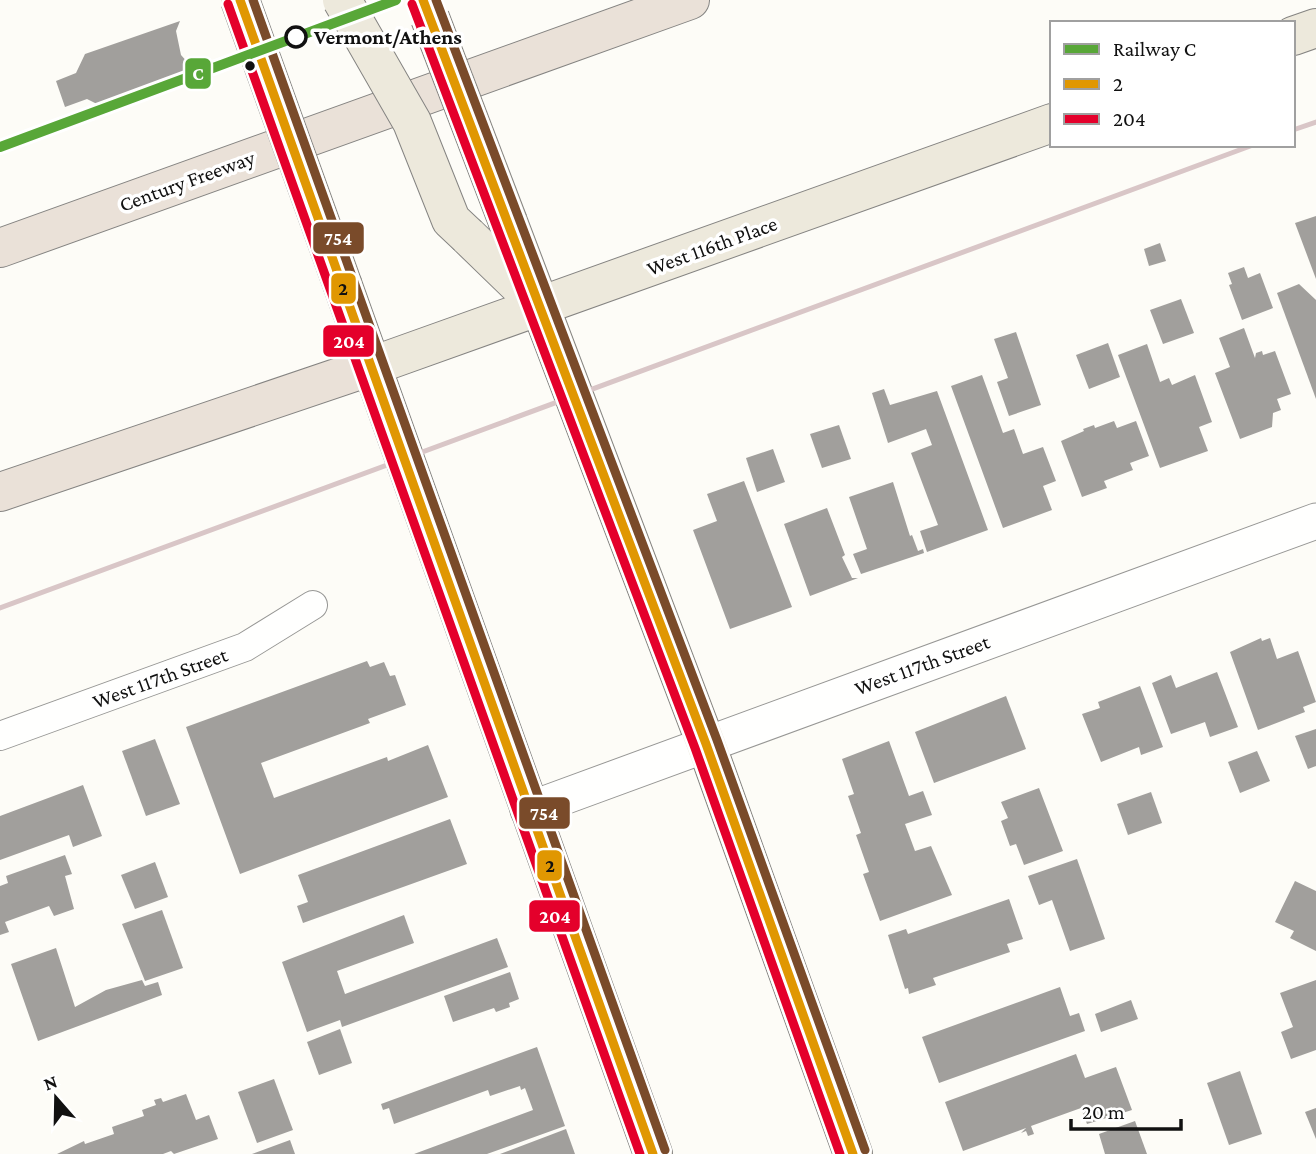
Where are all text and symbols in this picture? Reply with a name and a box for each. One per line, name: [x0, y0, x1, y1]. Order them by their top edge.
legend: [1050, 21, 1295, 147]
place label: Vermont/Athens: [313, 25, 462, 49]
marker: Vermont/Athens: [285, 26, 307, 48]
text: Railway C: [1113, 37, 1196, 61]
line badge: C: [184, 57, 212, 90]
unlabelled marker: [243, 59, 257, 73]
text: C: [192, 63, 204, 84]
text: 2: [1113, 72, 1123, 96]
text: 204: [1113, 107, 1146, 131]
street label: Century Freeway: [116, 145, 258, 217]
street label: West 116th Place: [643, 211, 781, 281]
line badge: 754: [312, 221, 365, 255]
text: 754: [324, 228, 352, 249]
line badge: 2: [330, 272, 357, 305]
text: 2: [338, 278, 348, 299]
line badge: 204: [322, 324, 375, 358]
text: 204: [333, 331, 365, 352]
street label: West 117th Street: [851, 629, 994, 701]
street label: West 117th Street: [89, 642, 232, 714]
line badge: 754: [518, 796, 571, 830]
text: 754: [530, 803, 558, 824]
line badge: 2: [536, 849, 563, 882]
text: 2: [545, 855, 555, 876]
line badge: 204: [528, 899, 581, 933]
text: 204: [539, 906, 571, 927]
north arrow: [21, 1063, 91, 1133]
text: N: [41, 1070, 60, 1095]
scale bar: [1071, 1088, 1181, 1132]
text: 20 m: [1082, 1100, 1125, 1124]

